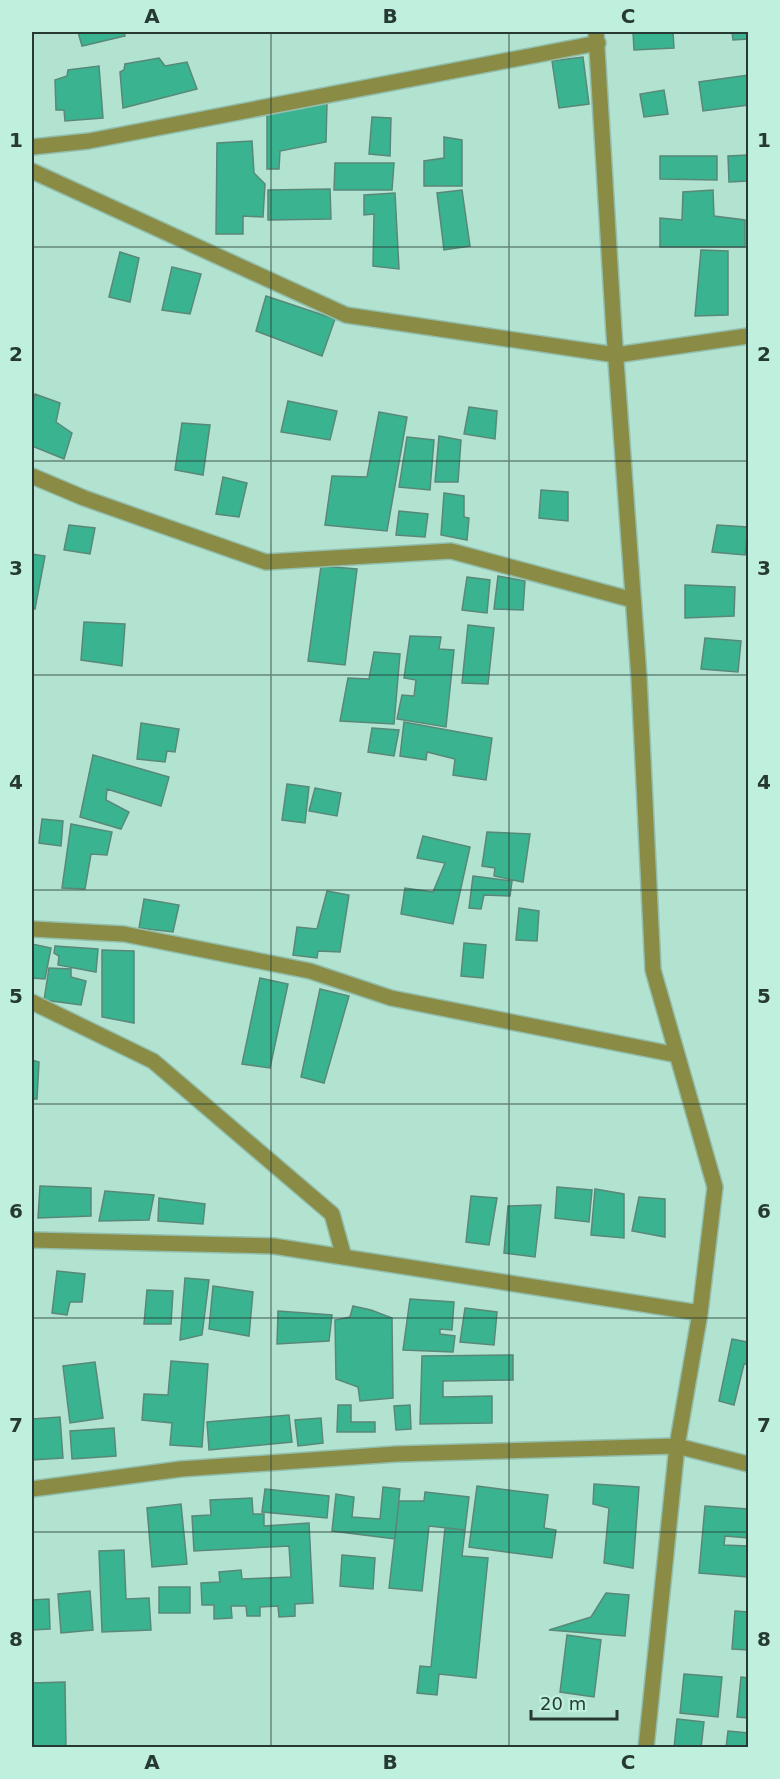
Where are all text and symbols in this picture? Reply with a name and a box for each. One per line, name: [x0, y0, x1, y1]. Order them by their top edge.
text: A: [144, 4, 160, 28]
text: B: [382, 4, 398, 28]
text: C: [621, 4, 635, 28]
text: 1: [9, 128, 23, 152]
text: 1: [757, 128, 771, 152]
text: 2: [9, 342, 23, 366]
text: 2: [757, 342, 771, 366]
text: 3: [9, 556, 23, 580]
text: 3: [757, 556, 771, 580]
text: 4: [9, 770, 23, 794]
text: 4: [757, 770, 771, 794]
text: 5: [9, 984, 23, 1008]
text: 5: [757, 984, 771, 1008]
text: 6: [9, 1199, 23, 1223]
text: 6: [757, 1199, 771, 1223]
text: 7: [9, 1413, 23, 1437]
text: 7: [757, 1413, 771, 1437]
text: 8: [9, 1627, 23, 1651]
text: 8: [757, 1627, 771, 1651]
scale bar: [531, 1683, 616, 1721]
text: 20 m: [540, 1693, 586, 1714]
text: A: [144, 1750, 160, 1774]
text: B: [382, 1750, 398, 1774]
text: C: [621, 1750, 635, 1774]

